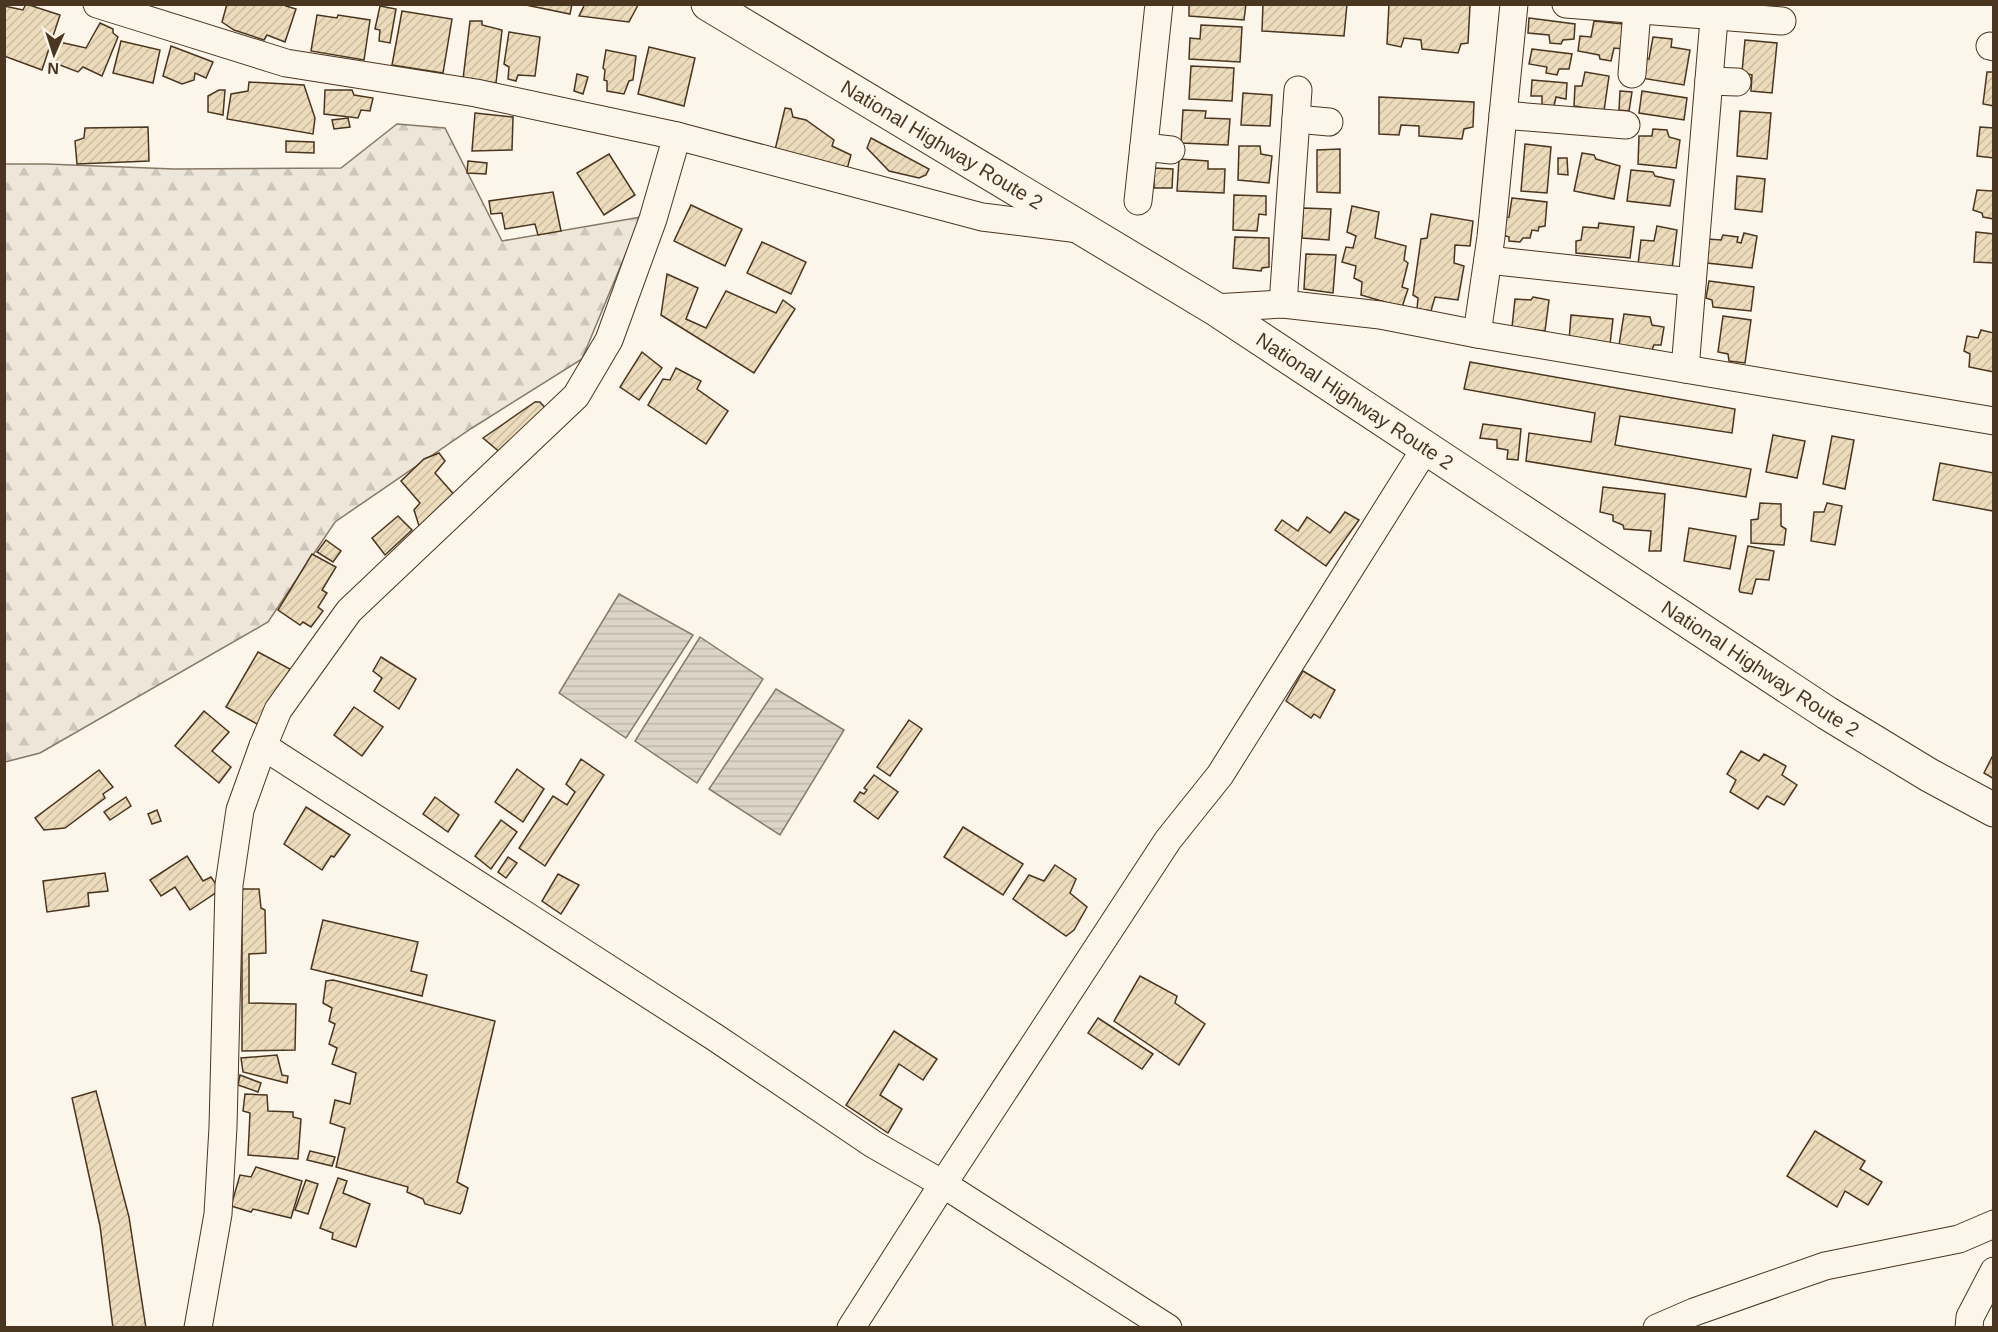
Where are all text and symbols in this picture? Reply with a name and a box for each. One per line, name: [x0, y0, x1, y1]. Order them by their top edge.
north arrow: [24, 24, 84, 84]
text: N: [47, 60, 59, 77]
street label: National Highway Route 2: [837, 76, 1047, 214]
street label: National Highway Route 2: [1252, 328, 1457, 474]
street label: National Highway Route 2: [1658, 596, 1863, 741]

